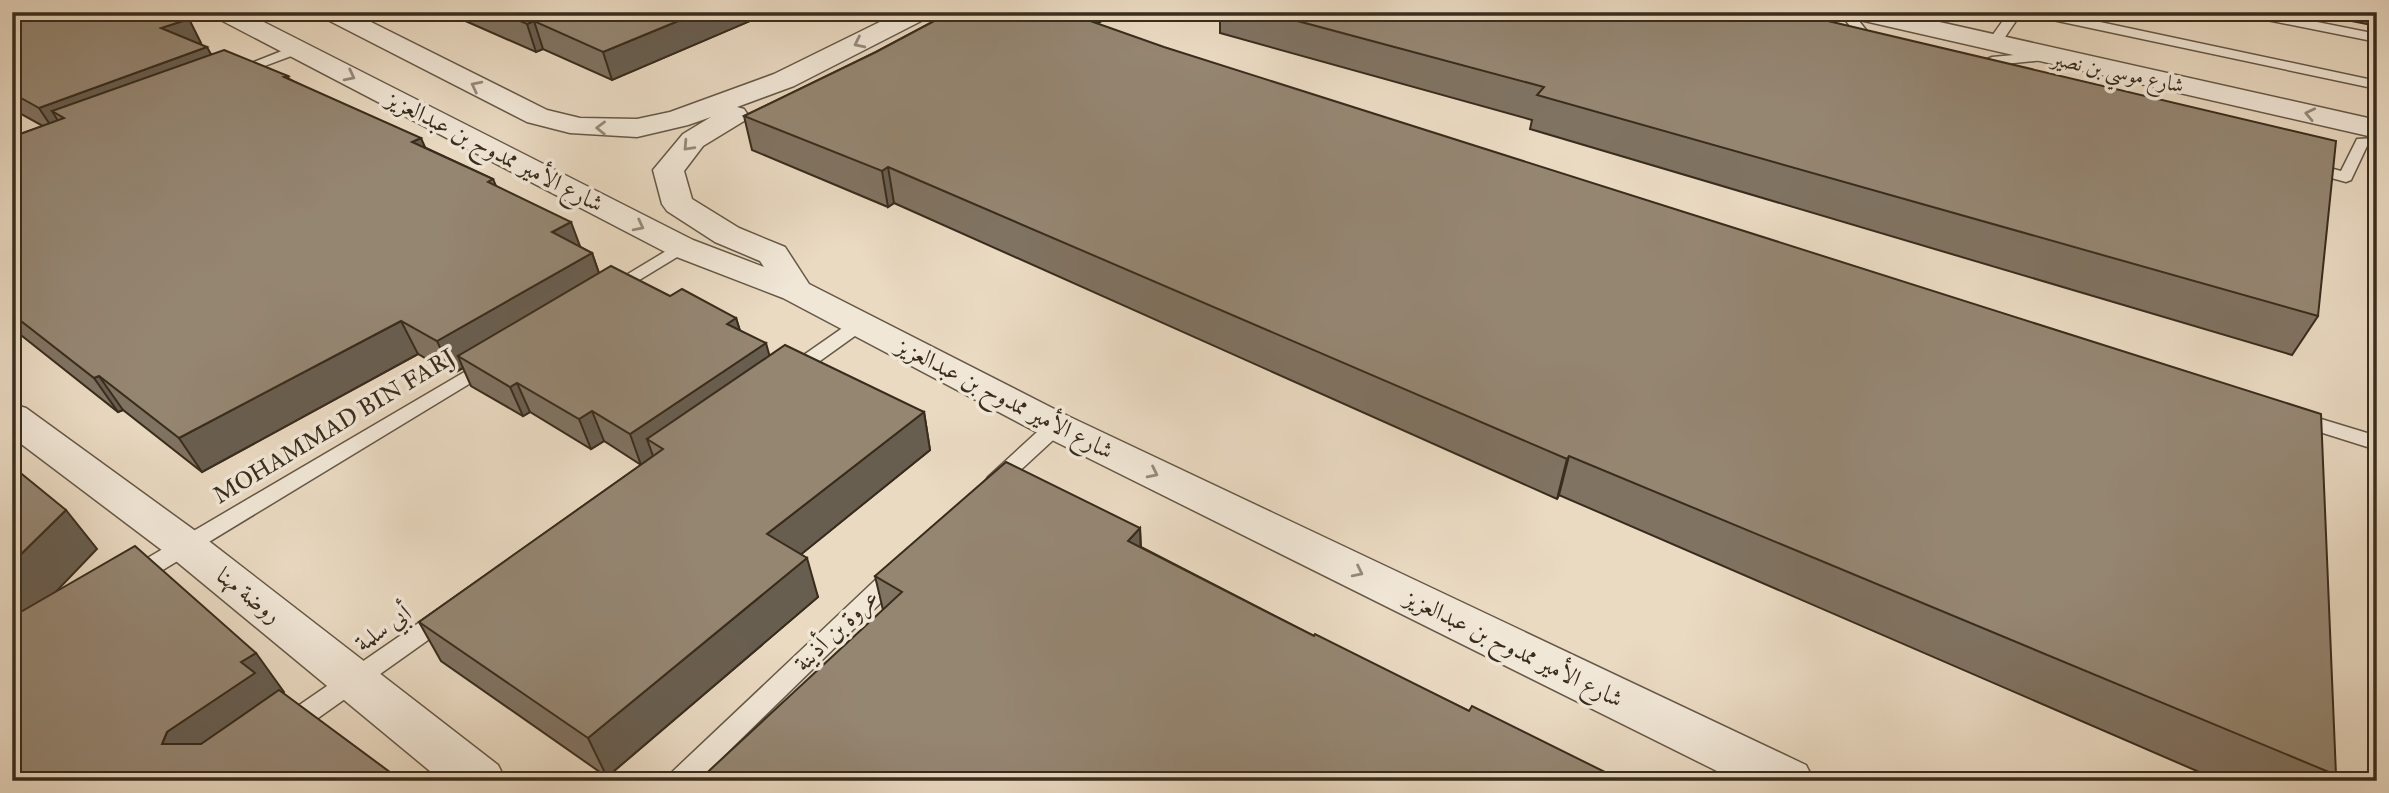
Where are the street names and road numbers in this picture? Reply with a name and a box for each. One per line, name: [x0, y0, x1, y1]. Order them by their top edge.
street label: شارع موسي بن نصير: [2046, 45, 2186, 106]
street label: شارع الأمير ممدوح بن عبدالعزيز: [376, 81, 609, 224]
street label: شارع الأمير ممدوح بن عبدالعزيز: [886, 328, 1119, 471]
street label: MOHAMMAD BIN FARJ: [207, 342, 461, 510]
street label: روضة مهنا: [211, 560, 287, 630]
street label: شارع الأمير ممدوح بن عبدالعزيز: [1394, 580, 1629, 719]
street label: عروة بن أذينة: [786, 581, 886, 679]
street label: أبي سلمة: [348, 596, 420, 661]

